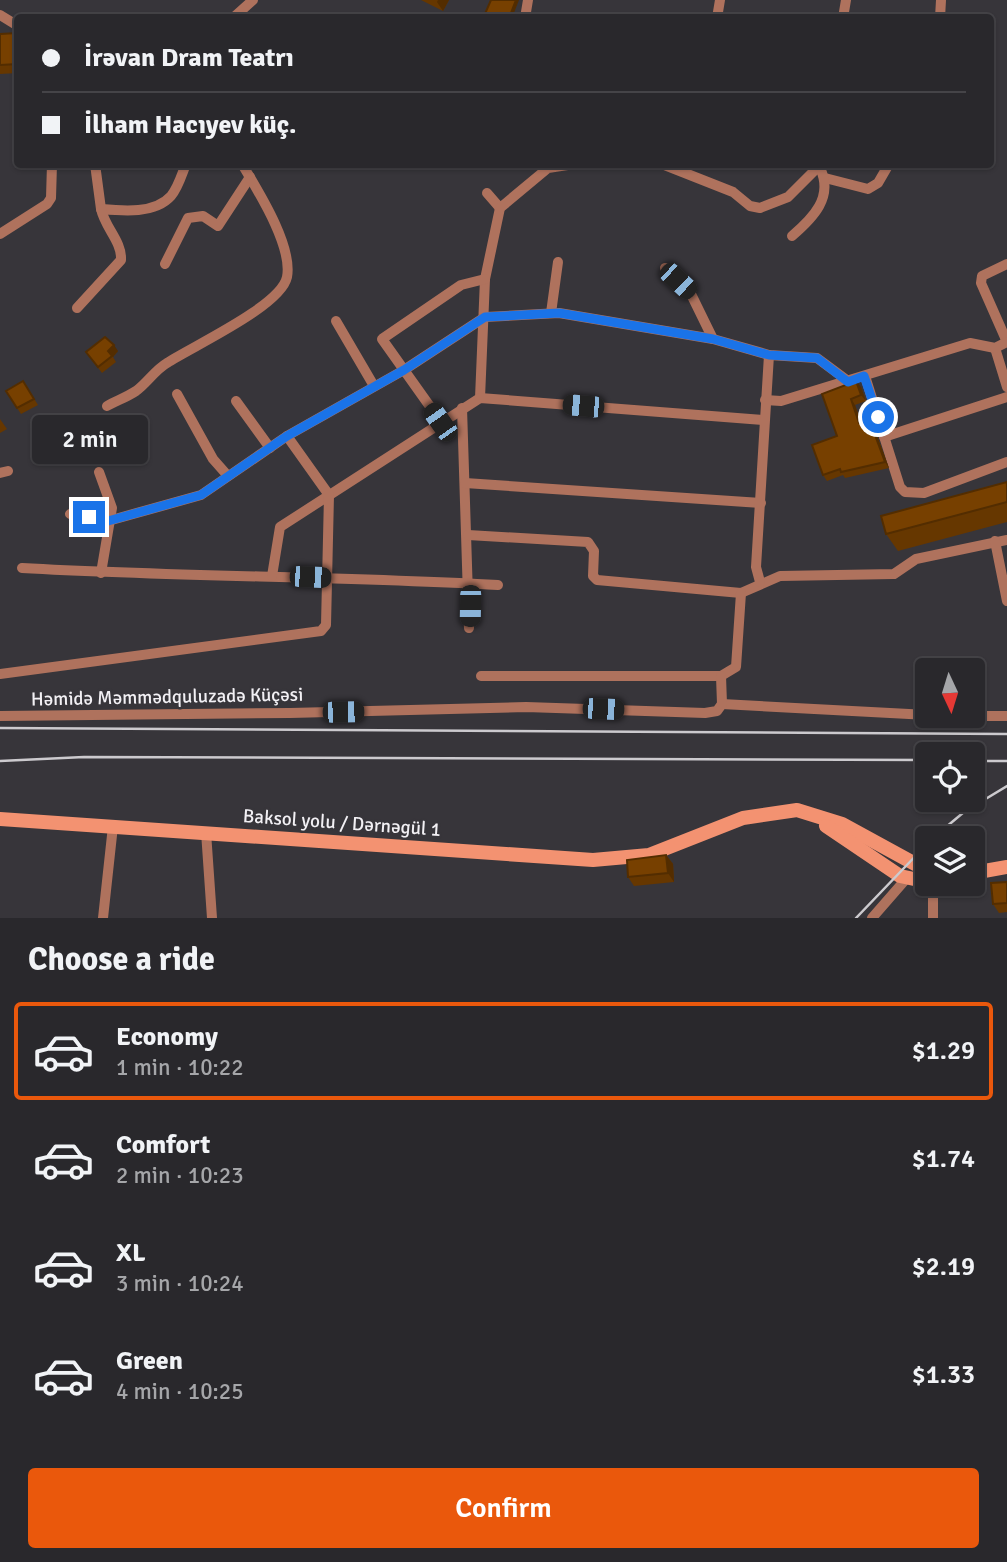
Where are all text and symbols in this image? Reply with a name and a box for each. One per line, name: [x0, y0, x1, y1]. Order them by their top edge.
text: İrəvan Dram Teatrı: [84, 42, 294, 74]
text: İlham Hacıyev küç.: [84, 109, 297, 141]
car: [656, 259, 701, 303]
car: [562, 394, 605, 418]
car: [420, 399, 461, 445]
route start: [862, 401, 894, 433]
callout: 2 min: [31, 416, 147, 464]
text: 2 min: [62, 425, 118, 454]
route end: [73, 501, 105, 533]
car: [289, 566, 332, 588]
car: [460, 585, 481, 627]
north arrow: [915, 658, 985, 728]
map controls: [915, 658, 985, 896]
street label: Həmidə Məmmədquluzadə Küçəsi: [31, 683, 303, 711]
car: [582, 698, 625, 720]
car: [322, 701, 365, 723]
button: locate: [915, 742, 985, 812]
street label: Baksol yolu / Dərnəgül 1: [242, 804, 442, 842]
button: layers: [915, 826, 985, 896]
text: Choose a ride: [28, 940, 215, 979]
icon: car: [32, 1020, 95, 1083]
text: Economy: [116, 1021, 218, 1053]
text: $1.29: [912, 1035, 975, 1067]
text: 1 min · 10:22: [116, 1053, 244, 1082]
icon: car: [32, 1128, 95, 1191]
text: Comfort: [116, 1129, 210, 1161]
text: $1.74: [912, 1143, 975, 1175]
text: 2 min · 10:23: [116, 1161, 244, 1190]
icon: car: [32, 1236, 95, 1299]
text: XL: [116, 1237, 146, 1269]
text: $2.19: [912, 1251, 975, 1283]
text: 3 min · 10:24: [116, 1269, 244, 1298]
icon: car: [32, 1344, 95, 1407]
text: Green: [116, 1345, 183, 1377]
text: $1.33: [912, 1359, 975, 1391]
text: 4 min · 10:25: [116, 1377, 244, 1406]
button: Confirm: [28, 1468, 979, 1548]

